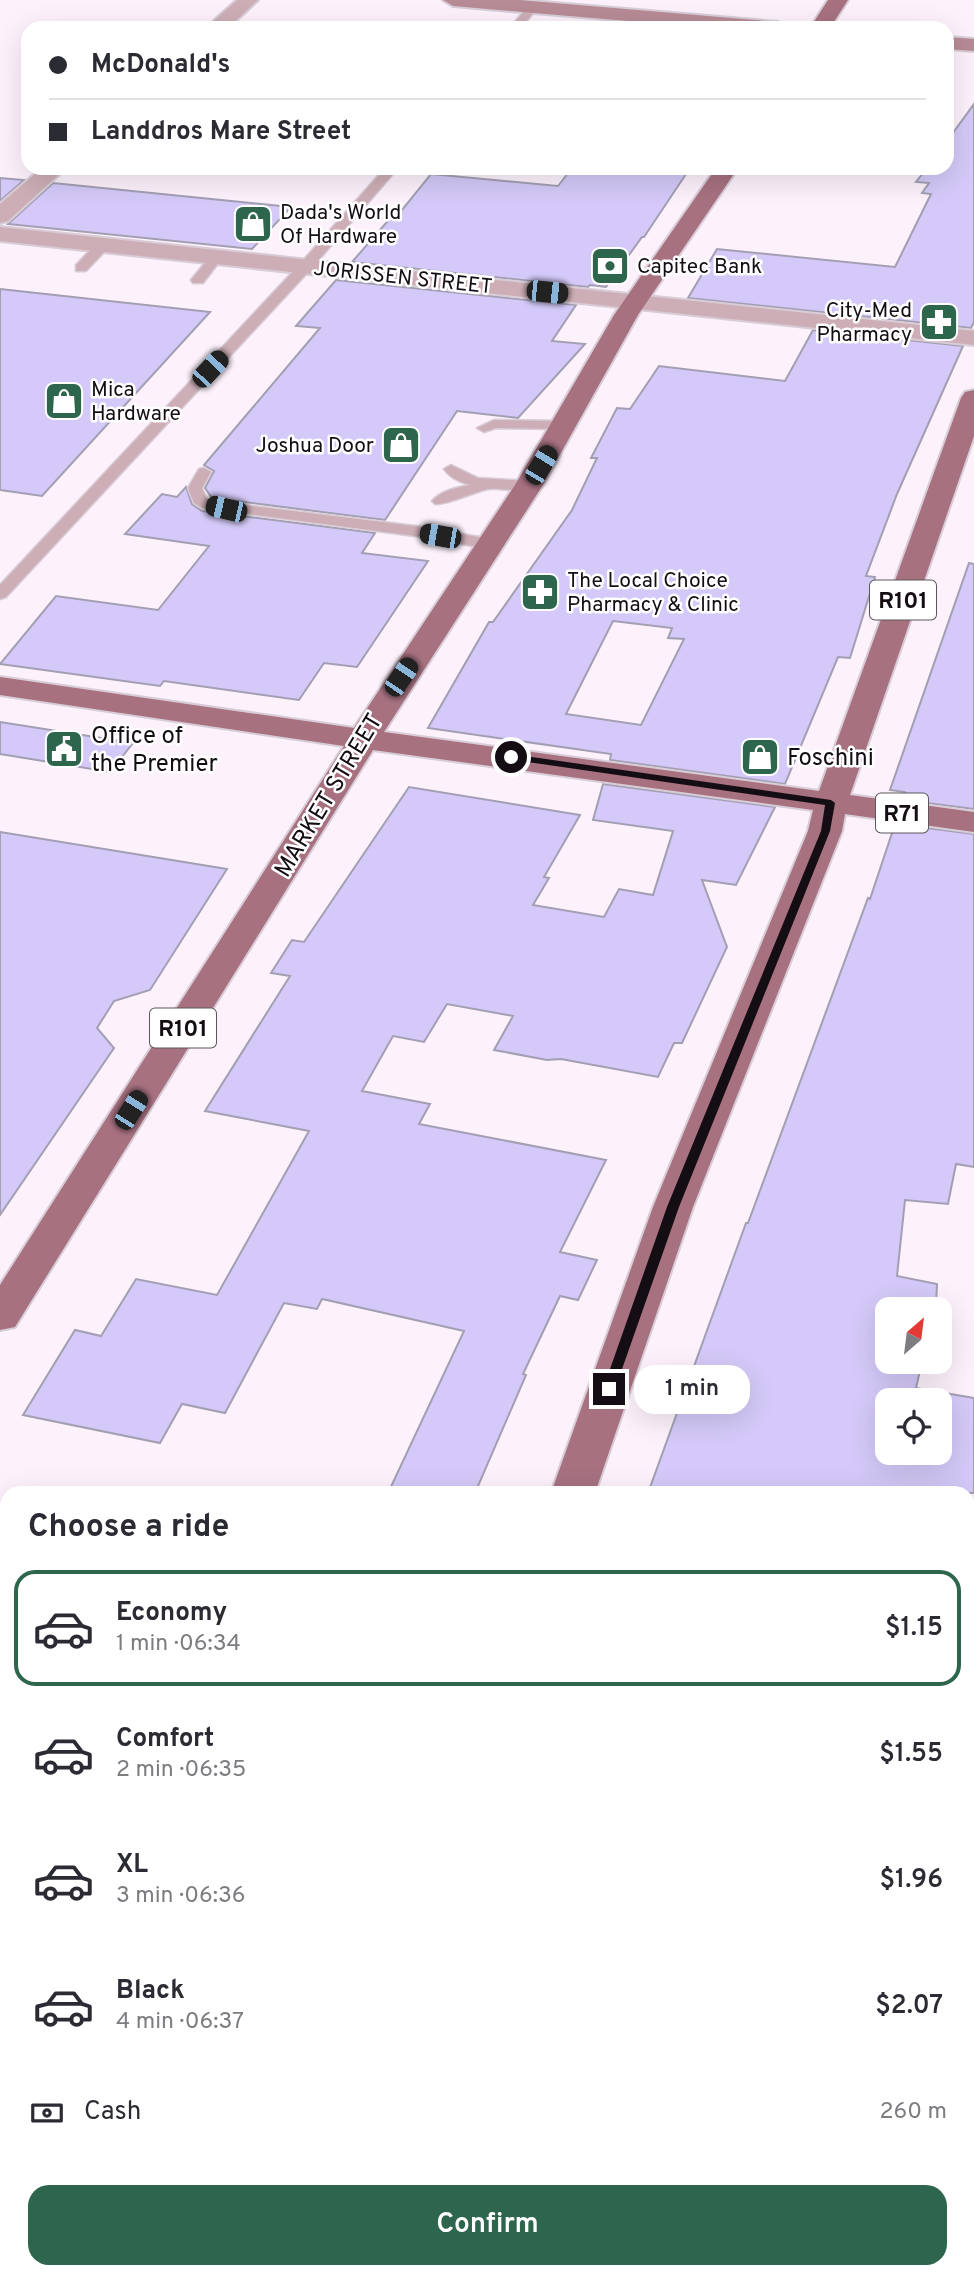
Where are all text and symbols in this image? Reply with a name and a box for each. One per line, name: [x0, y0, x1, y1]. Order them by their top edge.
text: McDonald's: [91, 49, 230, 82]
text: Landdros Mare Street: [91, 116, 351, 149]
place label: Dada's World Of Hardware: [280, 200, 401, 251]
shop icon: Dada's World Of Hardware: [232, 203, 274, 245]
bank icon: Capitec Bank: [589, 245, 631, 287]
place label: Capitec Bank: [637, 254, 762, 281]
street label: JORISSEN STREET: [312, 256, 494, 301]
car: [526, 279, 569, 305]
place label: City-Med Pharmacy: [816, 298, 912, 349]
pharmacy icon: City-Med Pharmacy: [918, 301, 960, 343]
car: [188, 346, 233, 392]
place label: Mica Hardware: [91, 377, 181, 428]
shop icon: Mica Hardware: [43, 380, 85, 422]
shop icon: Joshua Door: [380, 424, 422, 466]
place label: Joshua Door: [255, 433, 374, 460]
car: [522, 442, 561, 488]
car: [204, 494, 249, 524]
car: [418, 522, 463, 550]
place label: The Local Choice Pharmacy & Clinic: [567, 568, 739, 619]
pharmacy icon: The Local Choice Pharmacy & Clinic: [519, 571, 561, 613]
road number: R101: [870, 580, 936, 620]
car: [381, 654, 422, 700]
street label: MARKET STREET: [269, 709, 390, 883]
place label: Office of the Premier: [91, 722, 218, 780]
public building icon: Office of the Premier: [43, 728, 85, 770]
shop icon: Foschini: [739, 736, 781, 778]
route start: [495, 741, 527, 773]
place label: Foschini: [787, 744, 874, 774]
road number: R71: [876, 793, 928, 832]
road number: R101: [150, 1009, 216, 1048]
car: [111, 1087, 152, 1133]
north arrow: [875, 1297, 952, 1374]
map controls: [875, 1297, 952, 1465]
callout: 1 min: [634, 1364, 749, 1414]
route end: [593, 1373, 625, 1405]
text: 1 min: [665, 1375, 719, 1404]
button: locate: [875, 1388, 952, 1465]
text: Choose a ride: [28, 1508, 229, 1548]
icon: car: [32, 1597, 95, 1660]
text: Economy: [116, 1597, 227, 1630]
text: $1.15: [885, 1612, 943, 1645]
text: 1 min · 06:34: [116, 1630, 241, 1659]
icon: car: [32, 1723, 95, 1786]
text: Comfort: [116, 1723, 214, 1756]
text: $1.55: [879, 1738, 943, 1771]
text: 2 min · 06:35: [116, 1756, 246, 1785]
icon: car: [32, 1849, 95, 1912]
text: XL: [116, 1849, 148, 1882]
text: $1.96: [879, 1864, 943, 1897]
text: 3 min · 06:36: [116, 1882, 246, 1911]
icon: car: [32, 1975, 95, 2038]
text: Black: [116, 1975, 185, 2008]
text: $2.07: [875, 1990, 943, 2023]
text: 4 min · 06:37: [116, 2008, 244, 2037]
icon: cash: [28, 2094, 66, 2132]
text: Cash: [84, 2096, 141, 2129]
text: 260 m: [880, 2098, 947, 2127]
button: Confirm: [28, 2185, 947, 2265]

